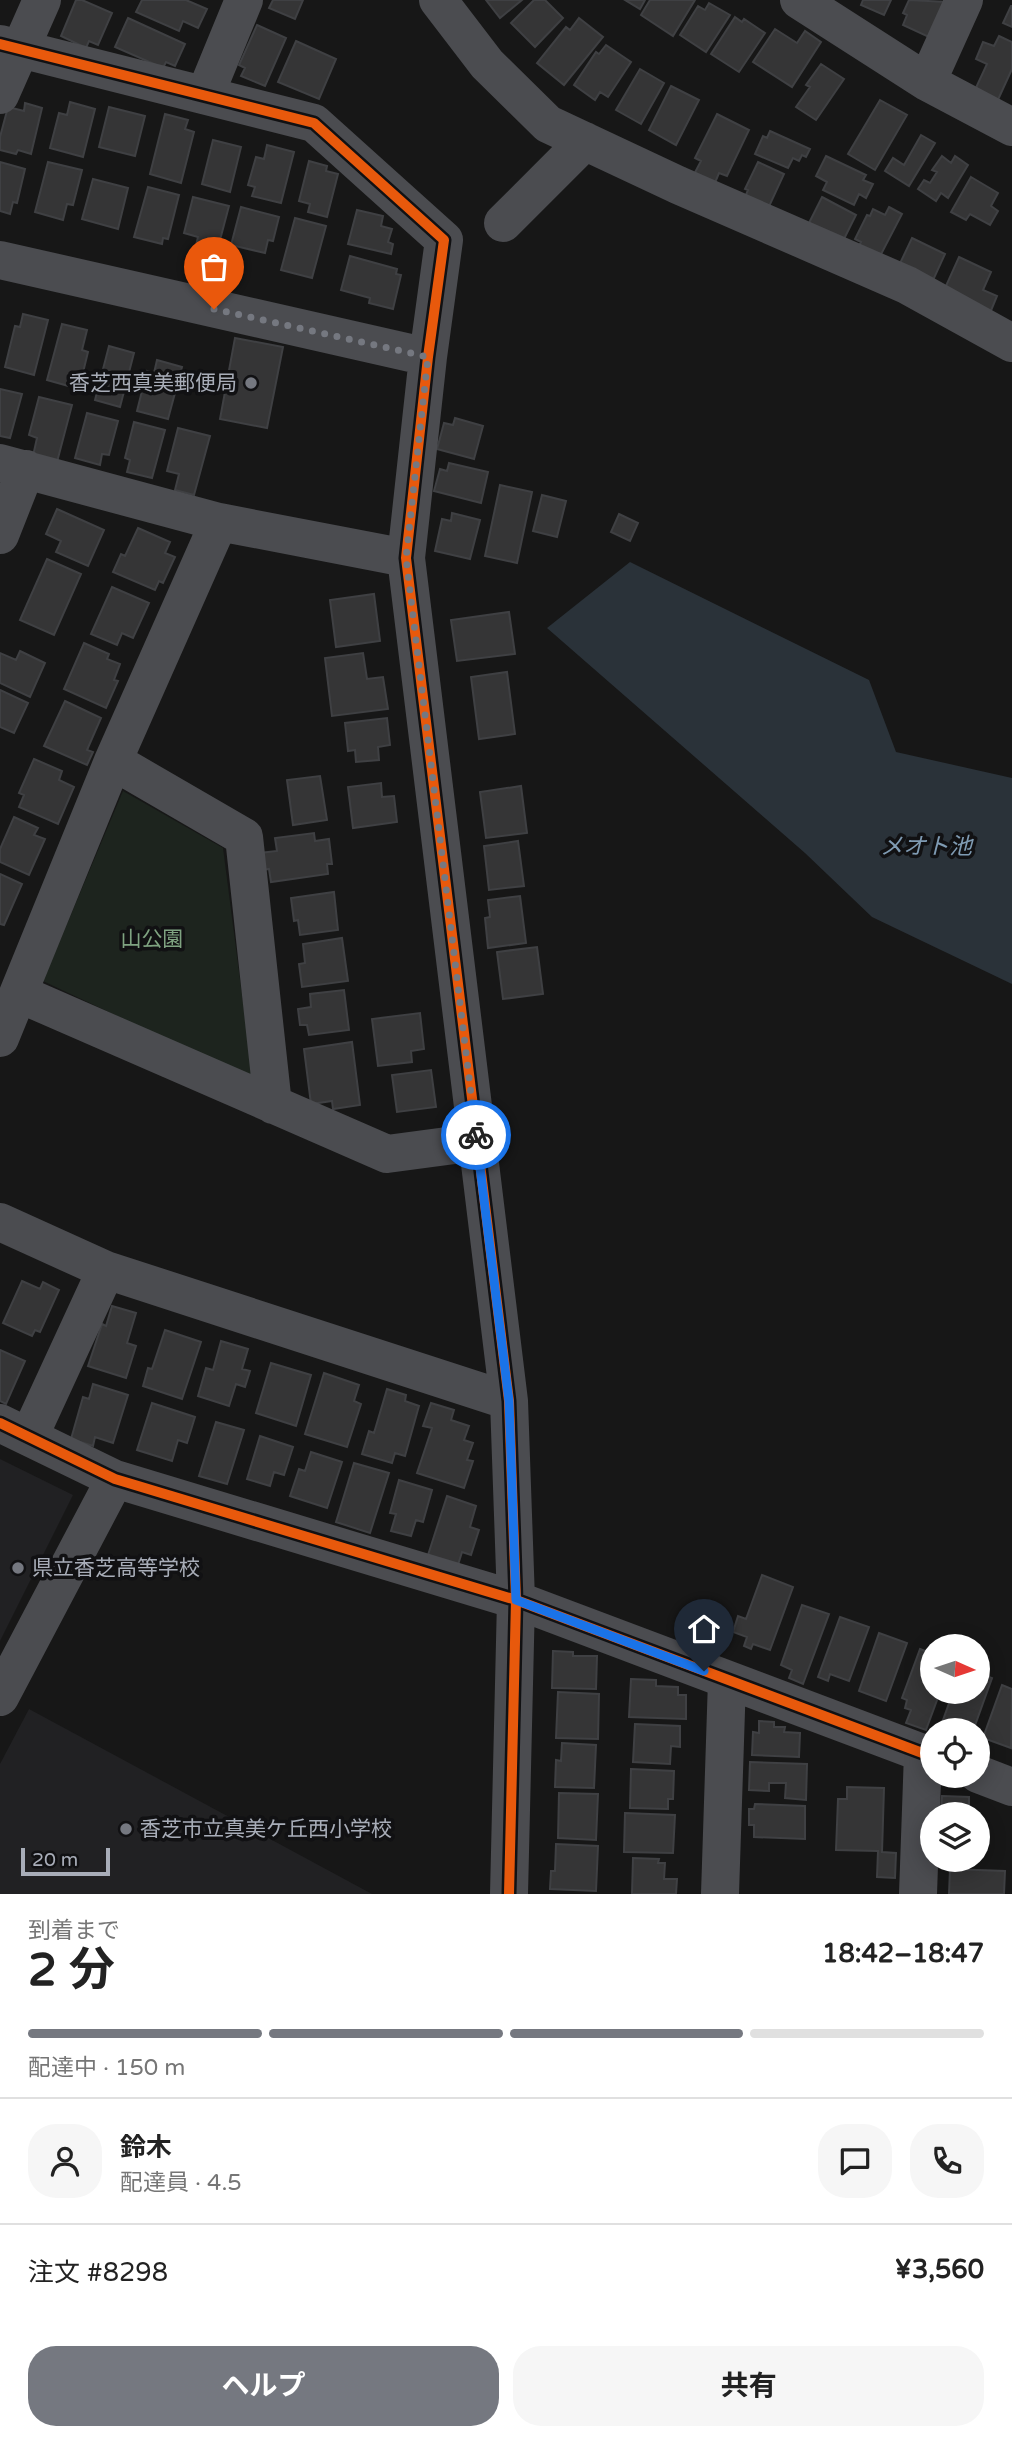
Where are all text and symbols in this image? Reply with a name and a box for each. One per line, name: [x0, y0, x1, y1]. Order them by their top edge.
pin: [184, 237, 244, 309]
icon: bag: [195, 248, 233, 286]
place label: 香芝西真美郵便局: [69, 371, 237, 396]
marker: 香芝西真美郵便局: [243, 375, 259, 391]
water label: メオト池: [880, 833, 974, 861]
park label: 山公園: [121, 927, 184, 952]
courier: [441, 1100, 511, 1170]
icon: bike: [457, 1116, 495, 1154]
place label: 県立香芝高等学校: [32, 1556, 200, 1581]
marker: 県立香芝高等学校: [10, 1560, 26, 1576]
pin: [674, 1599, 734, 1671]
icon: home: [685, 1610, 723, 1648]
north arrow: [920, 1634, 990, 1704]
map controls: [920, 1634, 990, 1872]
button: locate: [920, 1718, 990, 1788]
button: layers: [920, 1802, 990, 1872]
place label: 香芝市立真美ケ丘西小学校: [140, 1817, 392, 1842]
marker: 香芝市立真美ケ丘西小学校: [118, 1821, 134, 1837]
scale bar: [21, 1845, 110, 1877]
text: 20 m: [32, 1849, 78, 1871]
text: 到着まで: [28, 1917, 120, 1945]
text: 18:42–18:47: [822, 1938, 984, 1969]
text: 2 分: [28, 1943, 115, 1998]
text: 配達中 · 150 m: [28, 2054, 185, 2082]
button: person: [28, 2124, 102, 2198]
button: chat: [818, 2124, 892, 2198]
button: phone: [910, 2124, 984, 2198]
text: 鈴木: [120, 2132, 172, 2163]
text: 配達員 · 4.5: [120, 2169, 242, 2197]
text: ¥3,560: [895, 2254, 984, 2285]
text: 注文 #8298: [28, 2257, 168, 2288]
button: ヘルプ: [28, 2346, 499, 2426]
button: 共有: [513, 2346, 984, 2426]

